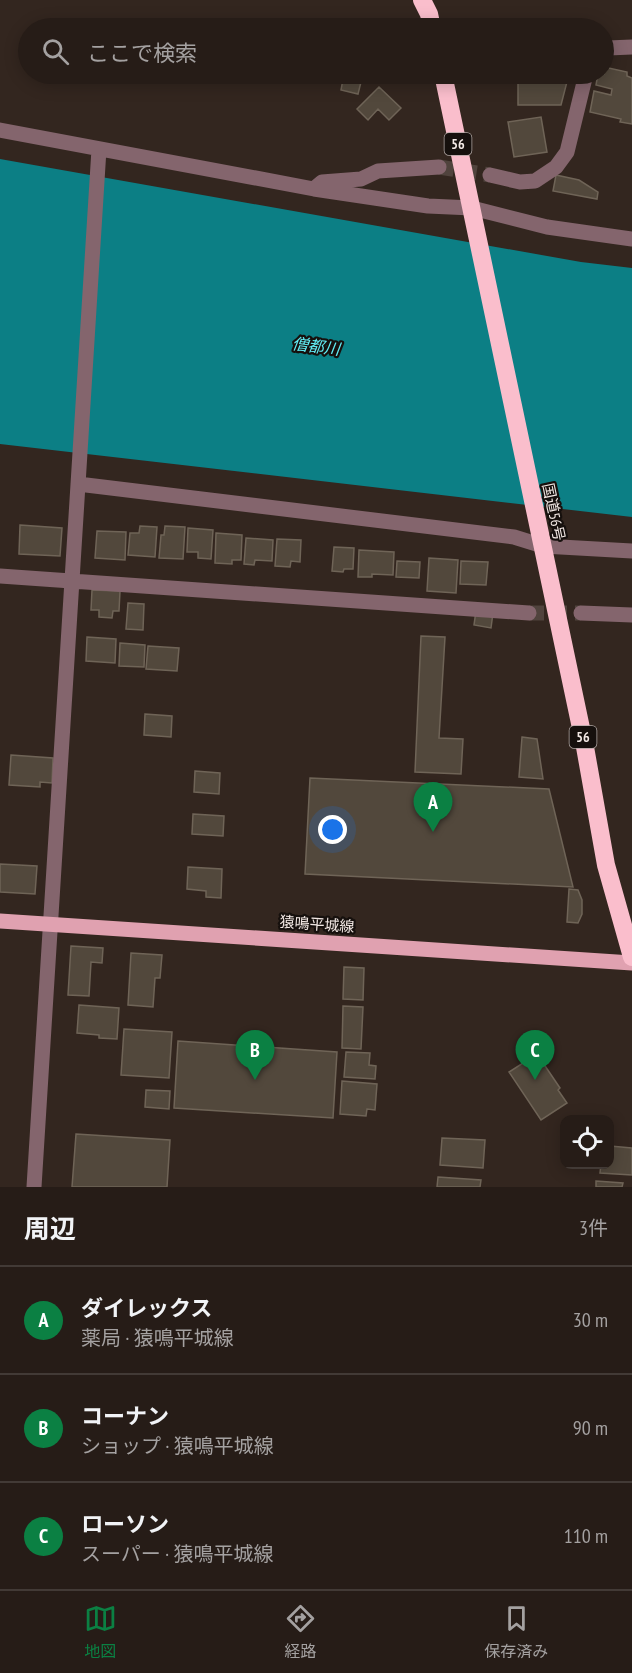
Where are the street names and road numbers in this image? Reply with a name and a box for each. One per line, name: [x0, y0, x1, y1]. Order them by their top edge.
road number: 56: [444, 133, 472, 155]
street label: 国道56号: [539, 481, 569, 543]
road number: 56: [570, 726, 596, 748]
street label: 猿鳴平城線: [279, 912, 355, 936]

